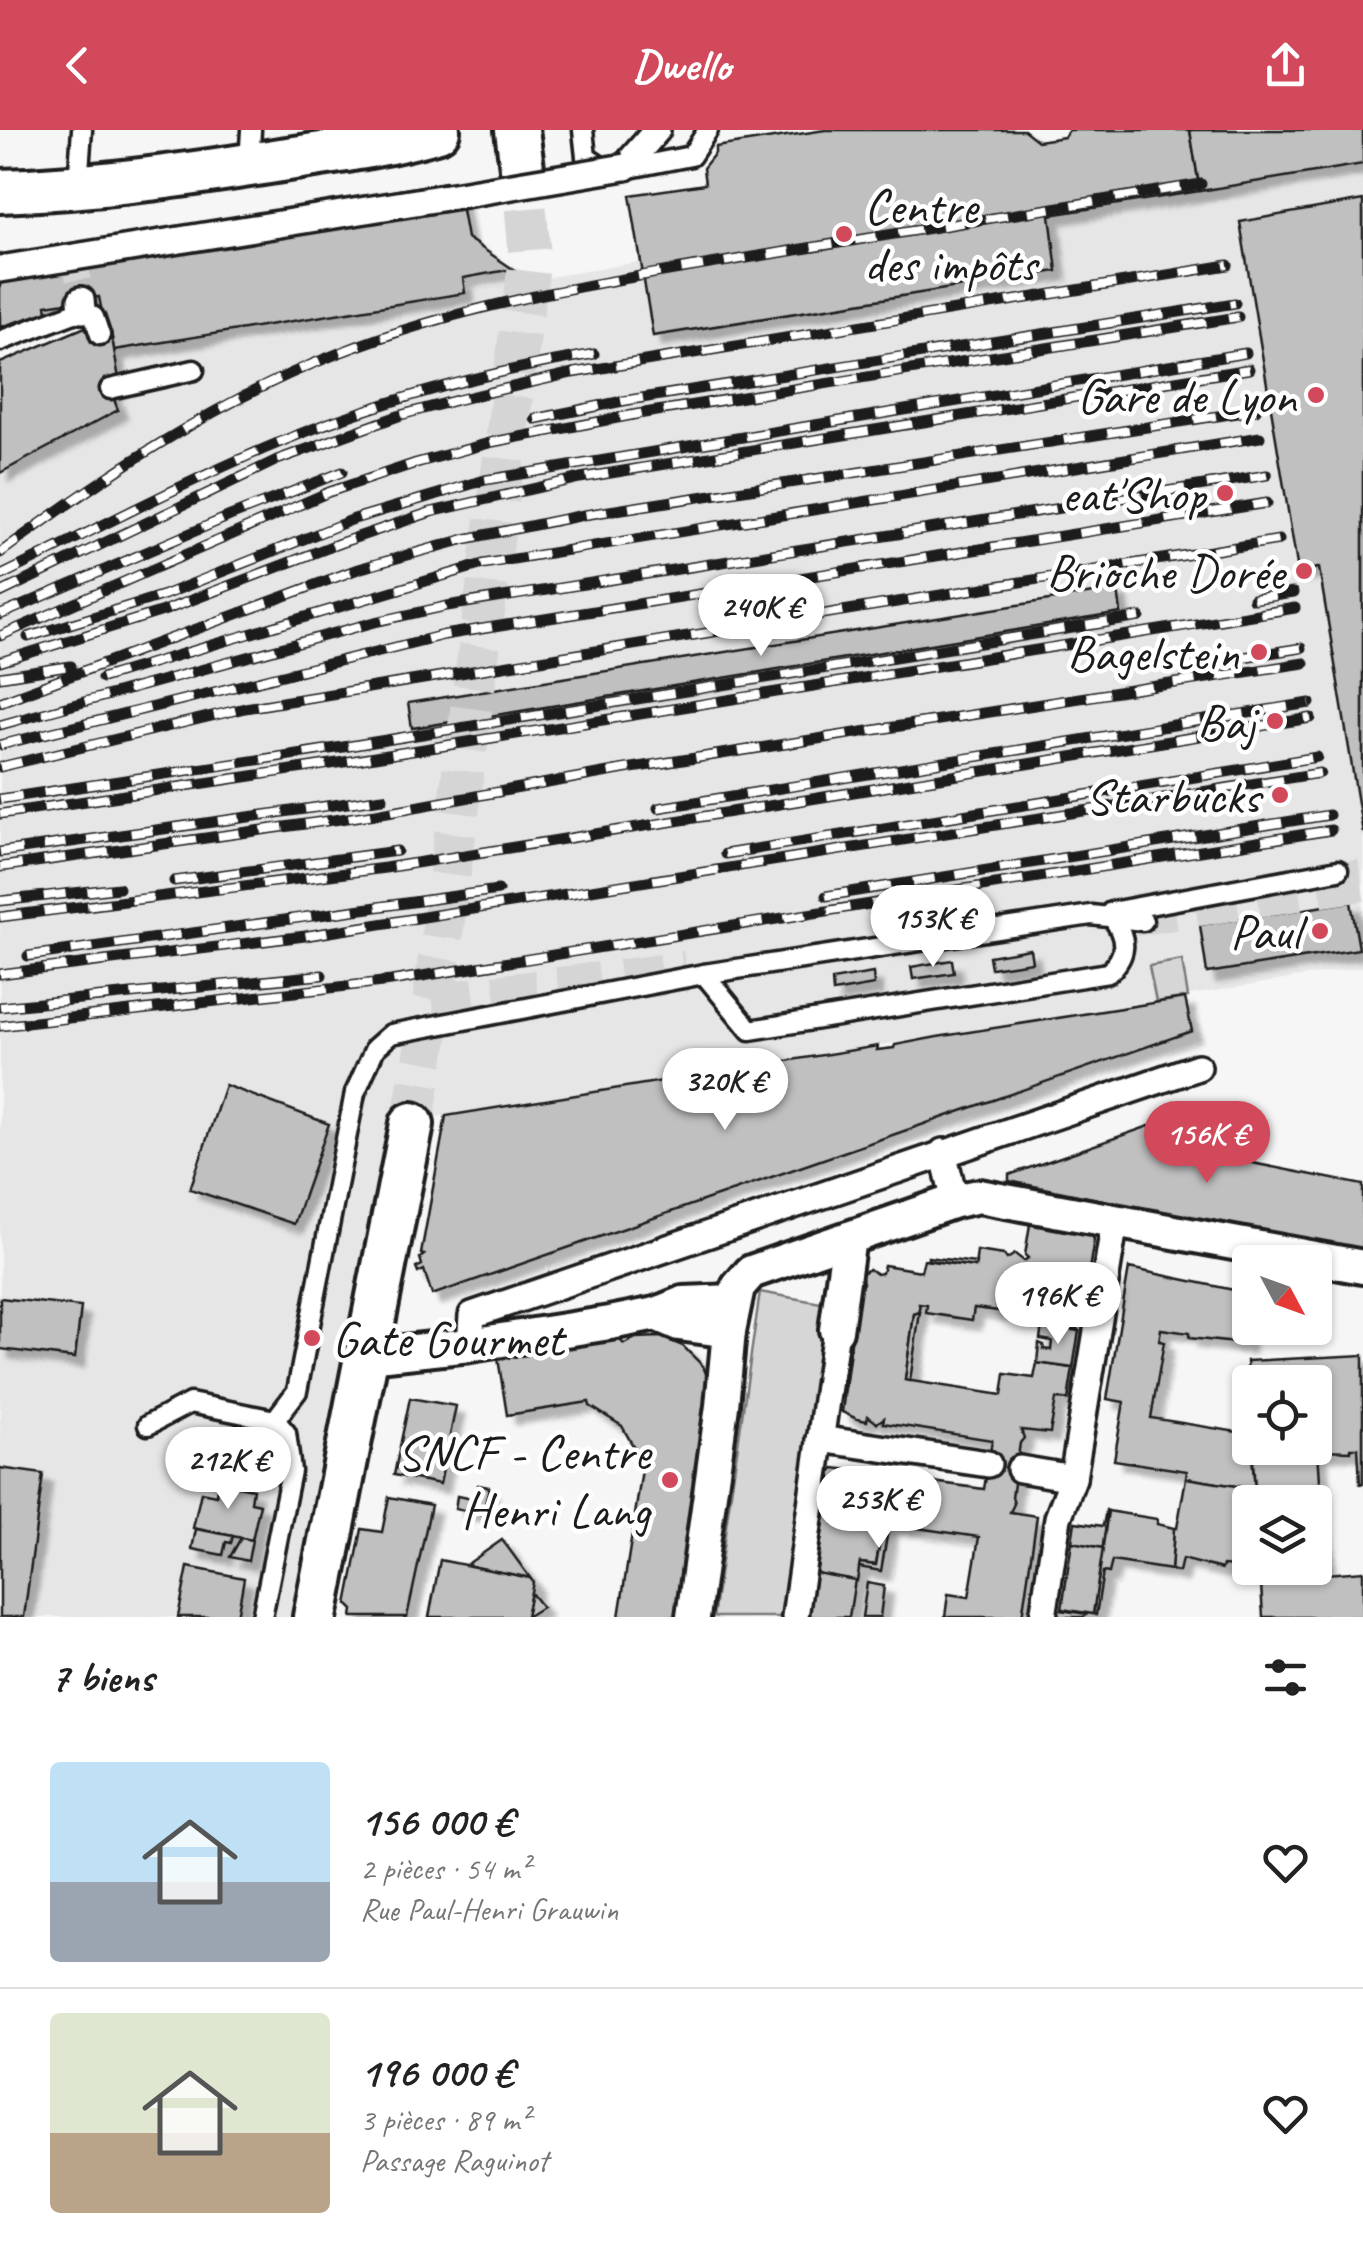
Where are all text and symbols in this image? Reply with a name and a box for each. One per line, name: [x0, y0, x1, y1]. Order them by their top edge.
text: Dwello: [633, 37, 730, 94]
icon: back: [50, 38, 105, 93]
icon: share: [1258, 38, 1313, 93]
place label: Centre des impôts: [864, 175, 1040, 296]
marker: Centre des impôts: [833, 223, 855, 245]
place label: Gare de Lyon: [1077, 365, 1297, 428]
marker: Gare de Lyon: [1305, 384, 1327, 406]
place label: eat'Shop: [1061, 463, 1208, 526]
marker: eat'Shop: [1214, 482, 1236, 504]
place label: Brioche Dorée: [1047, 541, 1288, 604]
marker: Brioche Dorée: [1293, 560, 1315, 582]
pin: 240K €: [680, 574, 842, 659]
text: 240K €: [720, 586, 802, 627]
place label: Bagelstein: [1067, 622, 1239, 685]
marker: Bagelstein: [1248, 641, 1270, 663]
place label: Baj: [1197, 691, 1260, 754]
marker: Baj: [1264, 710, 1286, 732]
place label: Starbucks: [1085, 765, 1264, 828]
marker: Starbucks: [1269, 784, 1291, 806]
pin: 153K €: [852, 885, 1014, 970]
text: 153K €: [892, 897, 974, 938]
place label: Paul: [1230, 901, 1309, 964]
marker: Paul: [1309, 920, 1331, 942]
pin: 320K €: [644, 1048, 806, 1133]
text: 320K €: [684, 1060, 766, 1101]
pin: 156K €: [1126, 1101, 1288, 1186]
text: 156K €: [1166, 1113, 1248, 1154]
north arrow: [1232, 1245, 1332, 1345]
map controls: [1232, 1245, 1332, 1585]
pin: 196K €: [977, 1262, 1139, 1347]
text: 196K €: [1017, 1274, 1099, 1315]
place label: Gate Gourmet: [332, 1308, 567, 1371]
marker: Gate Gourmet: [301, 1327, 323, 1349]
button: locate: [1232, 1365, 1332, 1465]
place label: SNCF - Centre Henri Lang: [397, 1421, 653, 1542]
pin: 212K €: [147, 1427, 309, 1512]
text: 212K €: [187, 1439, 269, 1480]
pin: 253K €: [798, 1466, 960, 1551]
marker: SNCF - Centre Henri Lang: [659, 1469, 681, 1491]
text: 253K €: [838, 1478, 920, 1519]
button: layers: [1232, 1485, 1332, 1585]
icon: filters: [1258, 1650, 1313, 1705]
text: 7 biens: [50, 1651, 154, 1704]
text: 156 000 €: [360, 1795, 513, 1848]
icon: home: [130, 1802, 250, 1922]
icon: heart: [1258, 1835, 1313, 1890]
text: 2 pièces · 54 m²: [360, 1848, 529, 1889]
text: Rue Paul-Henri Grauwin: [360, 1889, 618, 1930]
text: 196 000 €: [360, 2046, 513, 2099]
icon: home: [130, 2053, 250, 2173]
icon: heart: [1258, 2086, 1313, 2141]
text: 3 pièces · 89 m²: [360, 2099, 529, 2140]
text: Passage Raguinot: [360, 2140, 548, 2181]

